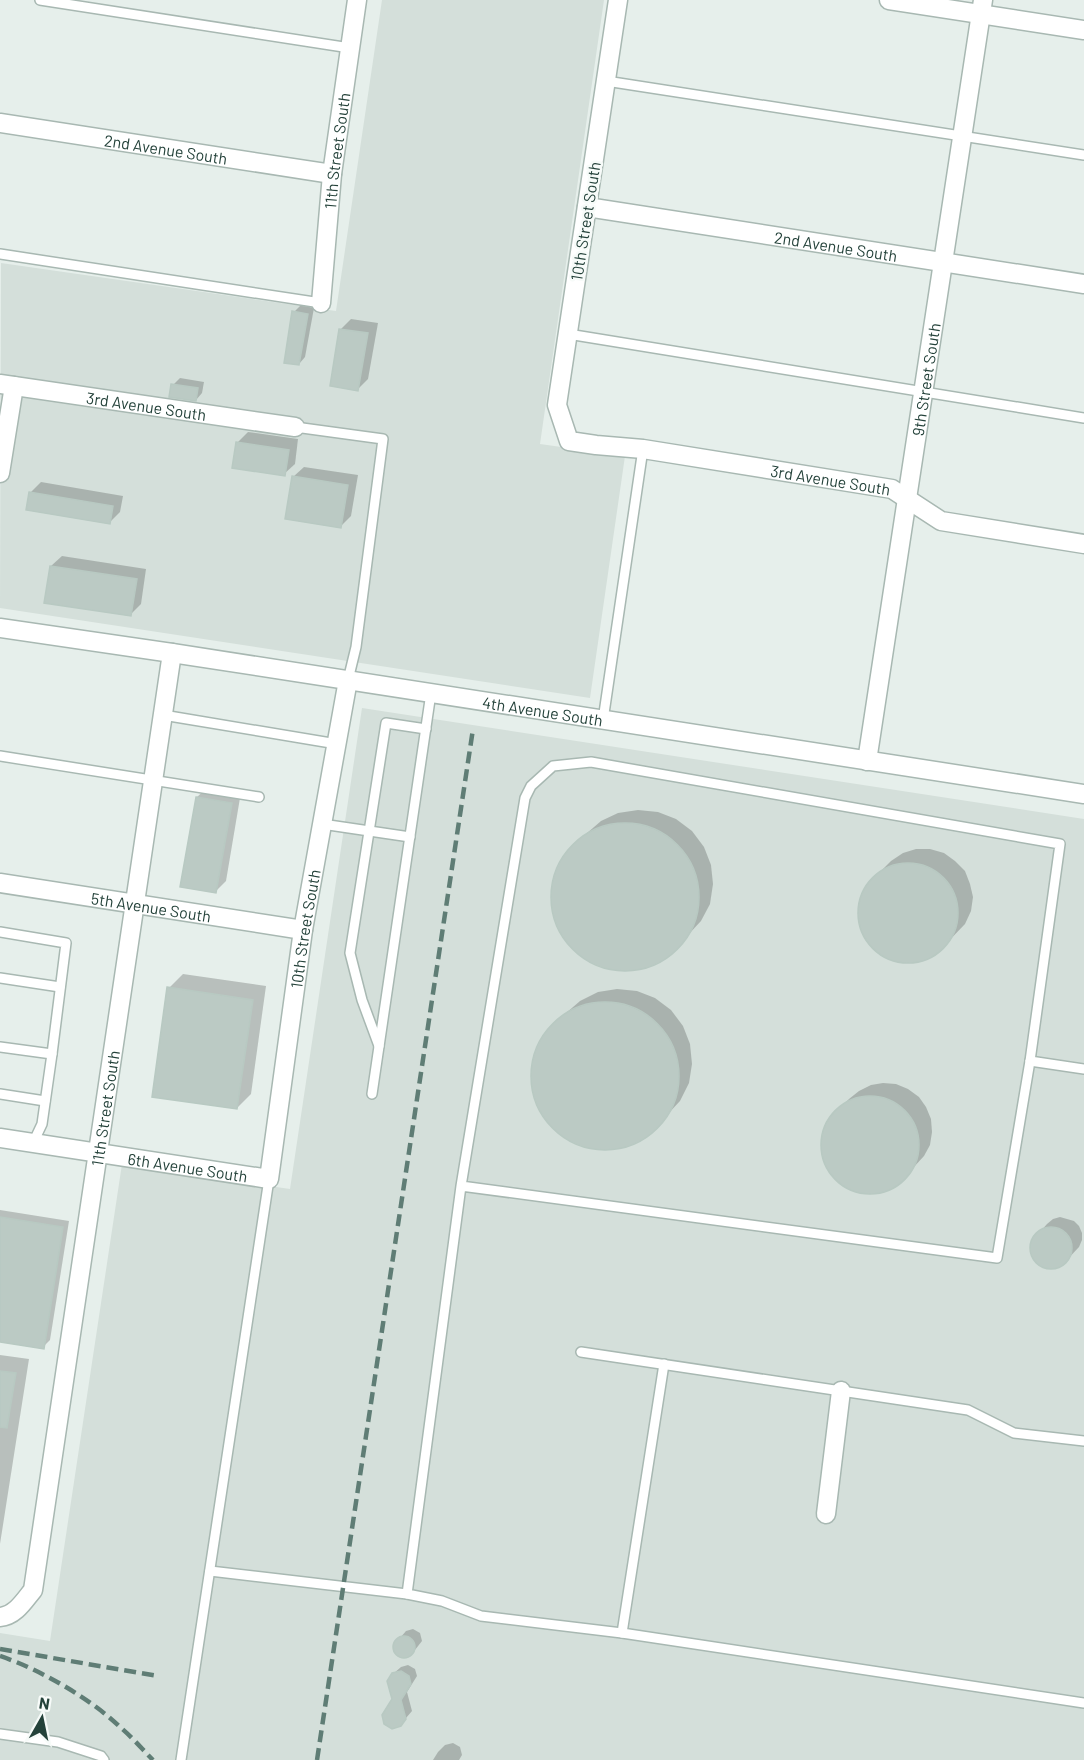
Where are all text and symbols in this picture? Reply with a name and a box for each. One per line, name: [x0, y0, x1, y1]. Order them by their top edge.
street label: 11th Street South: [320, 91, 353, 210]
street label: 2nd Avenue South: [103, 130, 229, 167]
street label: 10th Street South: [566, 160, 604, 282]
street label: 2nd Avenue South: [773, 227, 899, 264]
street label: 9th Street South: [907, 322, 943, 437]
street label: 3rd Avenue South: [85, 387, 208, 423]
street label: 3rd Avenue South: [769, 460, 892, 498]
street label: 4th Avenue South: [481, 692, 604, 729]
street label: 10th Street South: [286, 868, 323, 989]
street label: 5th Avenue South: [90, 888, 212, 925]
street label: 11th Street South: [86, 1049, 122, 1167]
street label: 6th Avenue South: [127, 1148, 249, 1185]
north arrow: [12, 1688, 72, 1748]
text: N: [38, 1692, 51, 1713]

